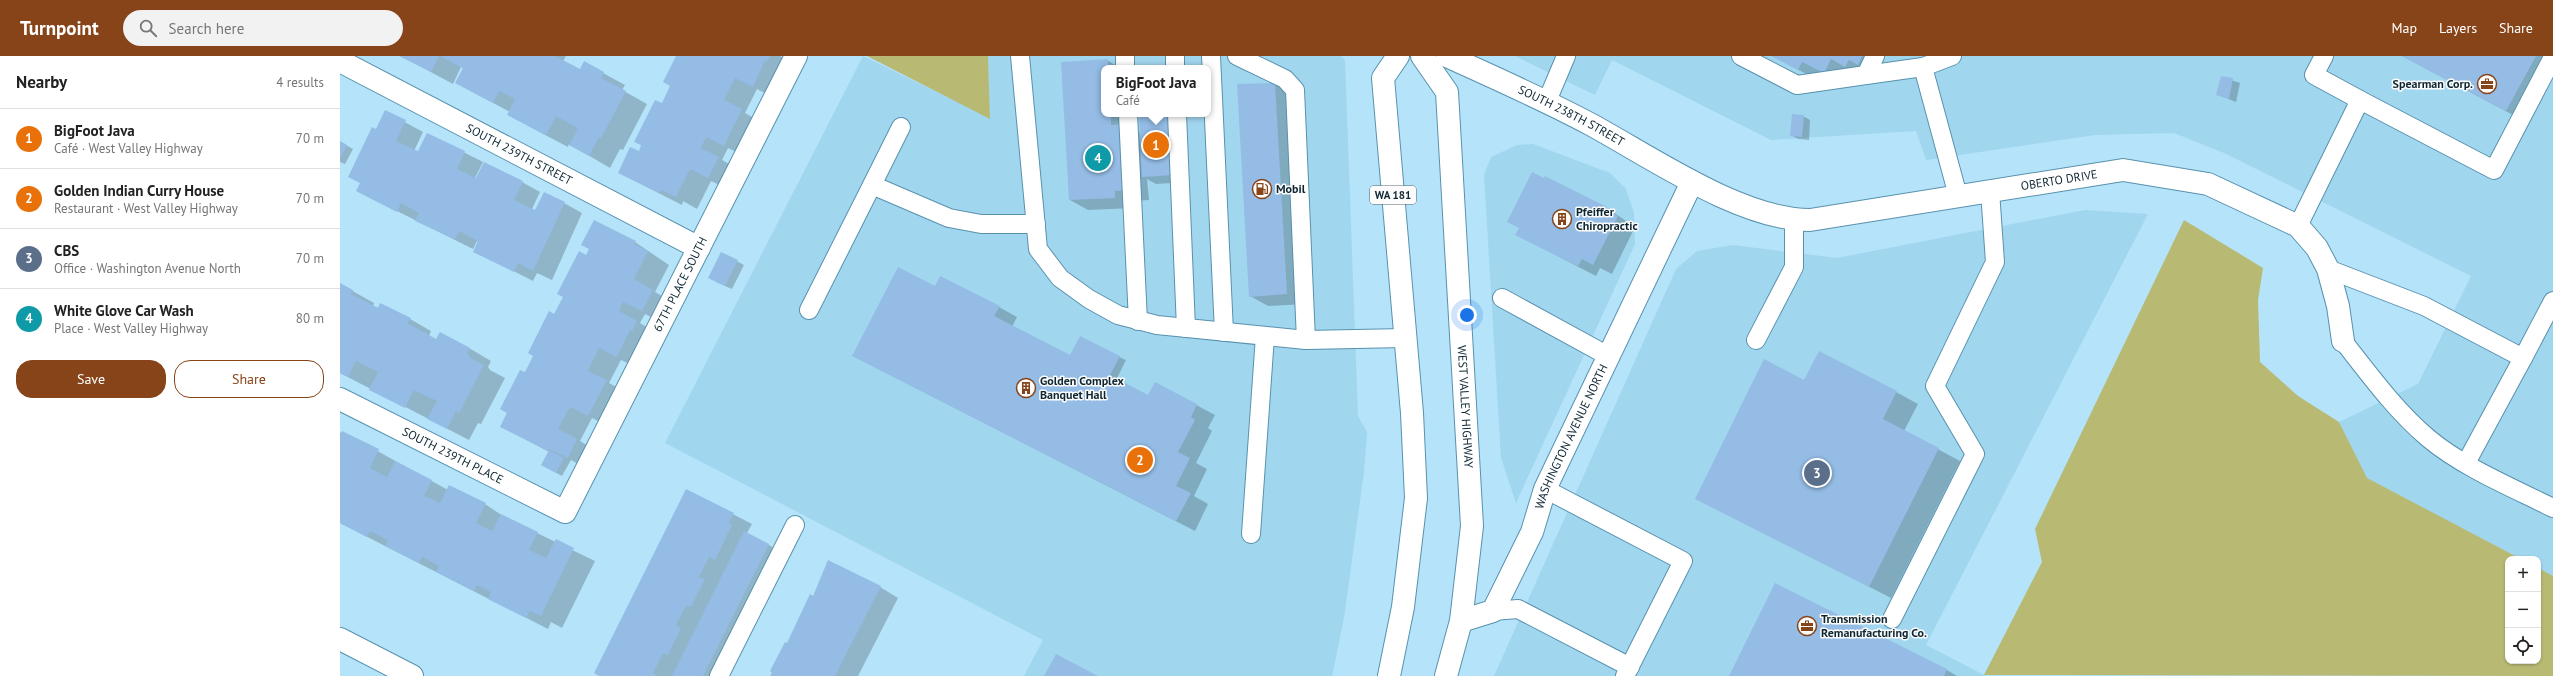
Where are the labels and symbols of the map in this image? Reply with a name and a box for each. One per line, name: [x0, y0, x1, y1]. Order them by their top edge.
office icon: Spearman Corp.: [2476, 73, 2498, 95]
place label: Spearman Corp.: [2393, 76, 2473, 91]
street label: SOUTH 238TH STREET: [1516, 82, 1628, 149]
street label: SOUTH 239TH STREET: [464, 120, 575, 188]
pin: 1: [1143, 130, 1169, 160]
pin: 4: [1085, 143, 1111, 173]
street label: OBERTO DRIVE: [2020, 166, 2098, 193]
fuel station icon: Mobil: [1251, 178, 1273, 200]
place label: Mobil: [1276, 181, 1306, 196]
road number: WA 181: [1370, 186, 1416, 204]
place label: Pfeiffer Chiropractic: [1576, 204, 1638, 233]
building icon: Pfeiffer Chiropractic: [1551, 208, 1573, 230]
street label: 67TH PLACE SOUTH: [650, 234, 710, 334]
your location: [1457, 305, 1477, 325]
street label: WEST VALLEY HIGHWAY: [1455, 345, 1477, 469]
street label: WASHINGTON AVENUE NORTH: [1531, 362, 1611, 511]
place label: Golden Complex Banquet Hall: [1040, 373, 1124, 402]
building icon: Golden Complex Banquet Hall: [1015, 377, 1037, 399]
street label: SOUTH 239TH PLACE: [400, 423, 506, 487]
pin: 2: [1127, 445, 1153, 475]
pin: 3: [1804, 458, 1830, 488]
place label: Transmission Remanufacturing Co.: [1821, 611, 1927, 640]
office icon: Transmission Remanufacturing Co.: [1796, 615, 1818, 637]

